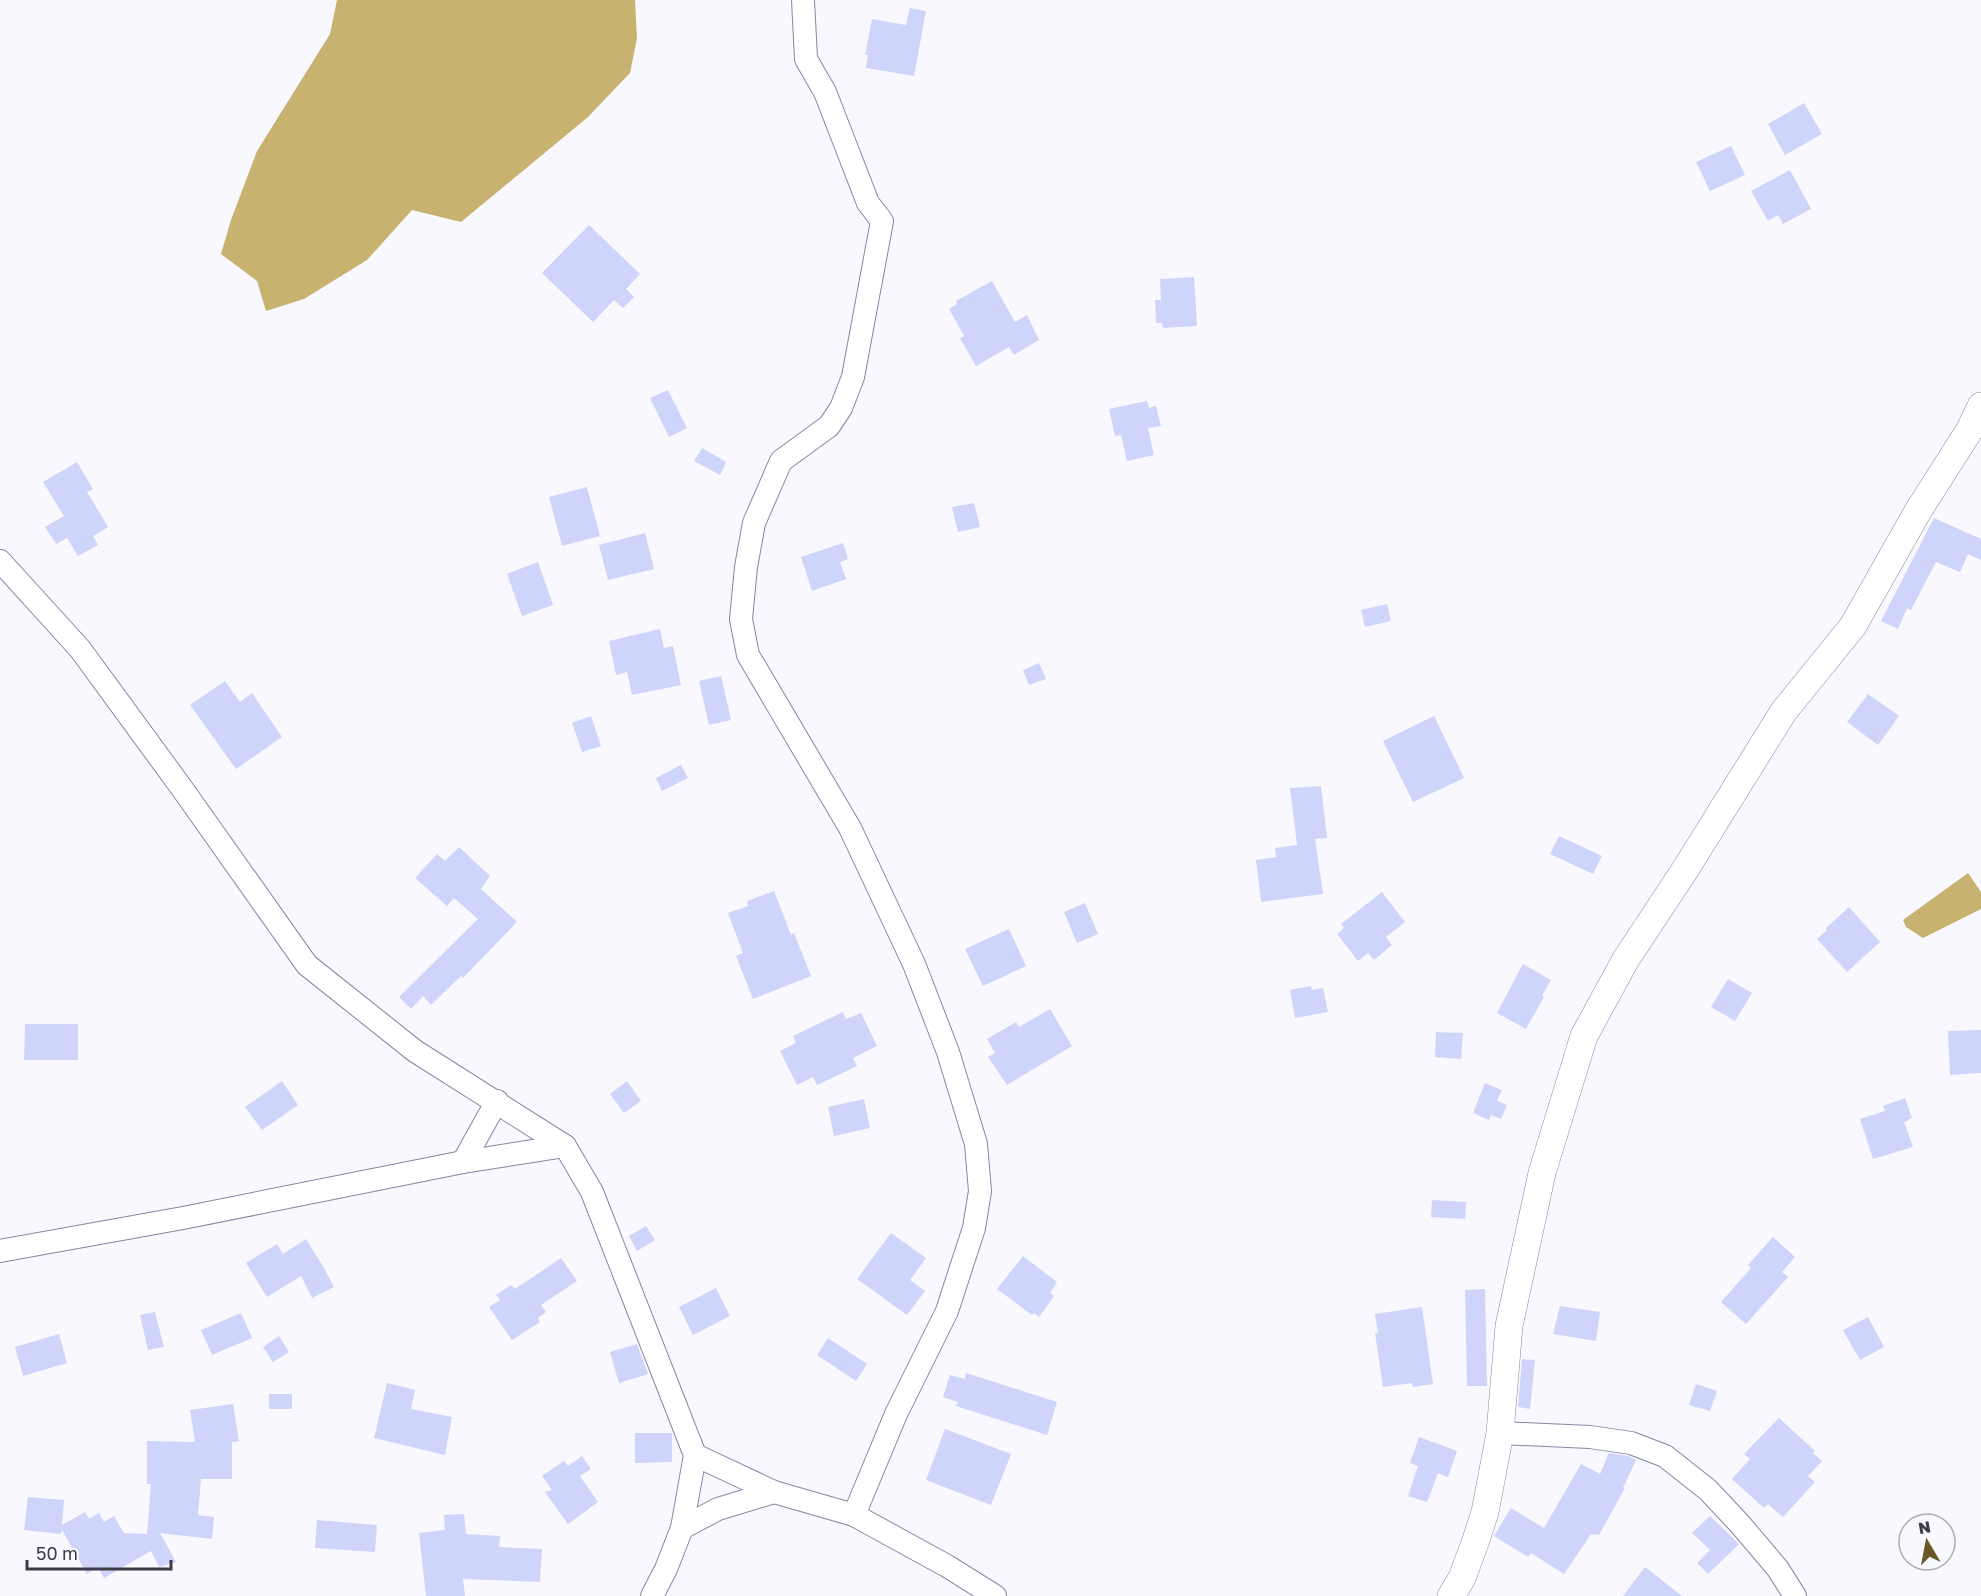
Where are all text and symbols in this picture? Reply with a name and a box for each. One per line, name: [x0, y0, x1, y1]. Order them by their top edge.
north arrow: [1897, 1512, 1957, 1572]
text: N: [1917, 1516, 1932, 1538]
scale bar: [27, 1533, 171, 1571]
text: 50 m: [36, 1542, 78, 1564]

